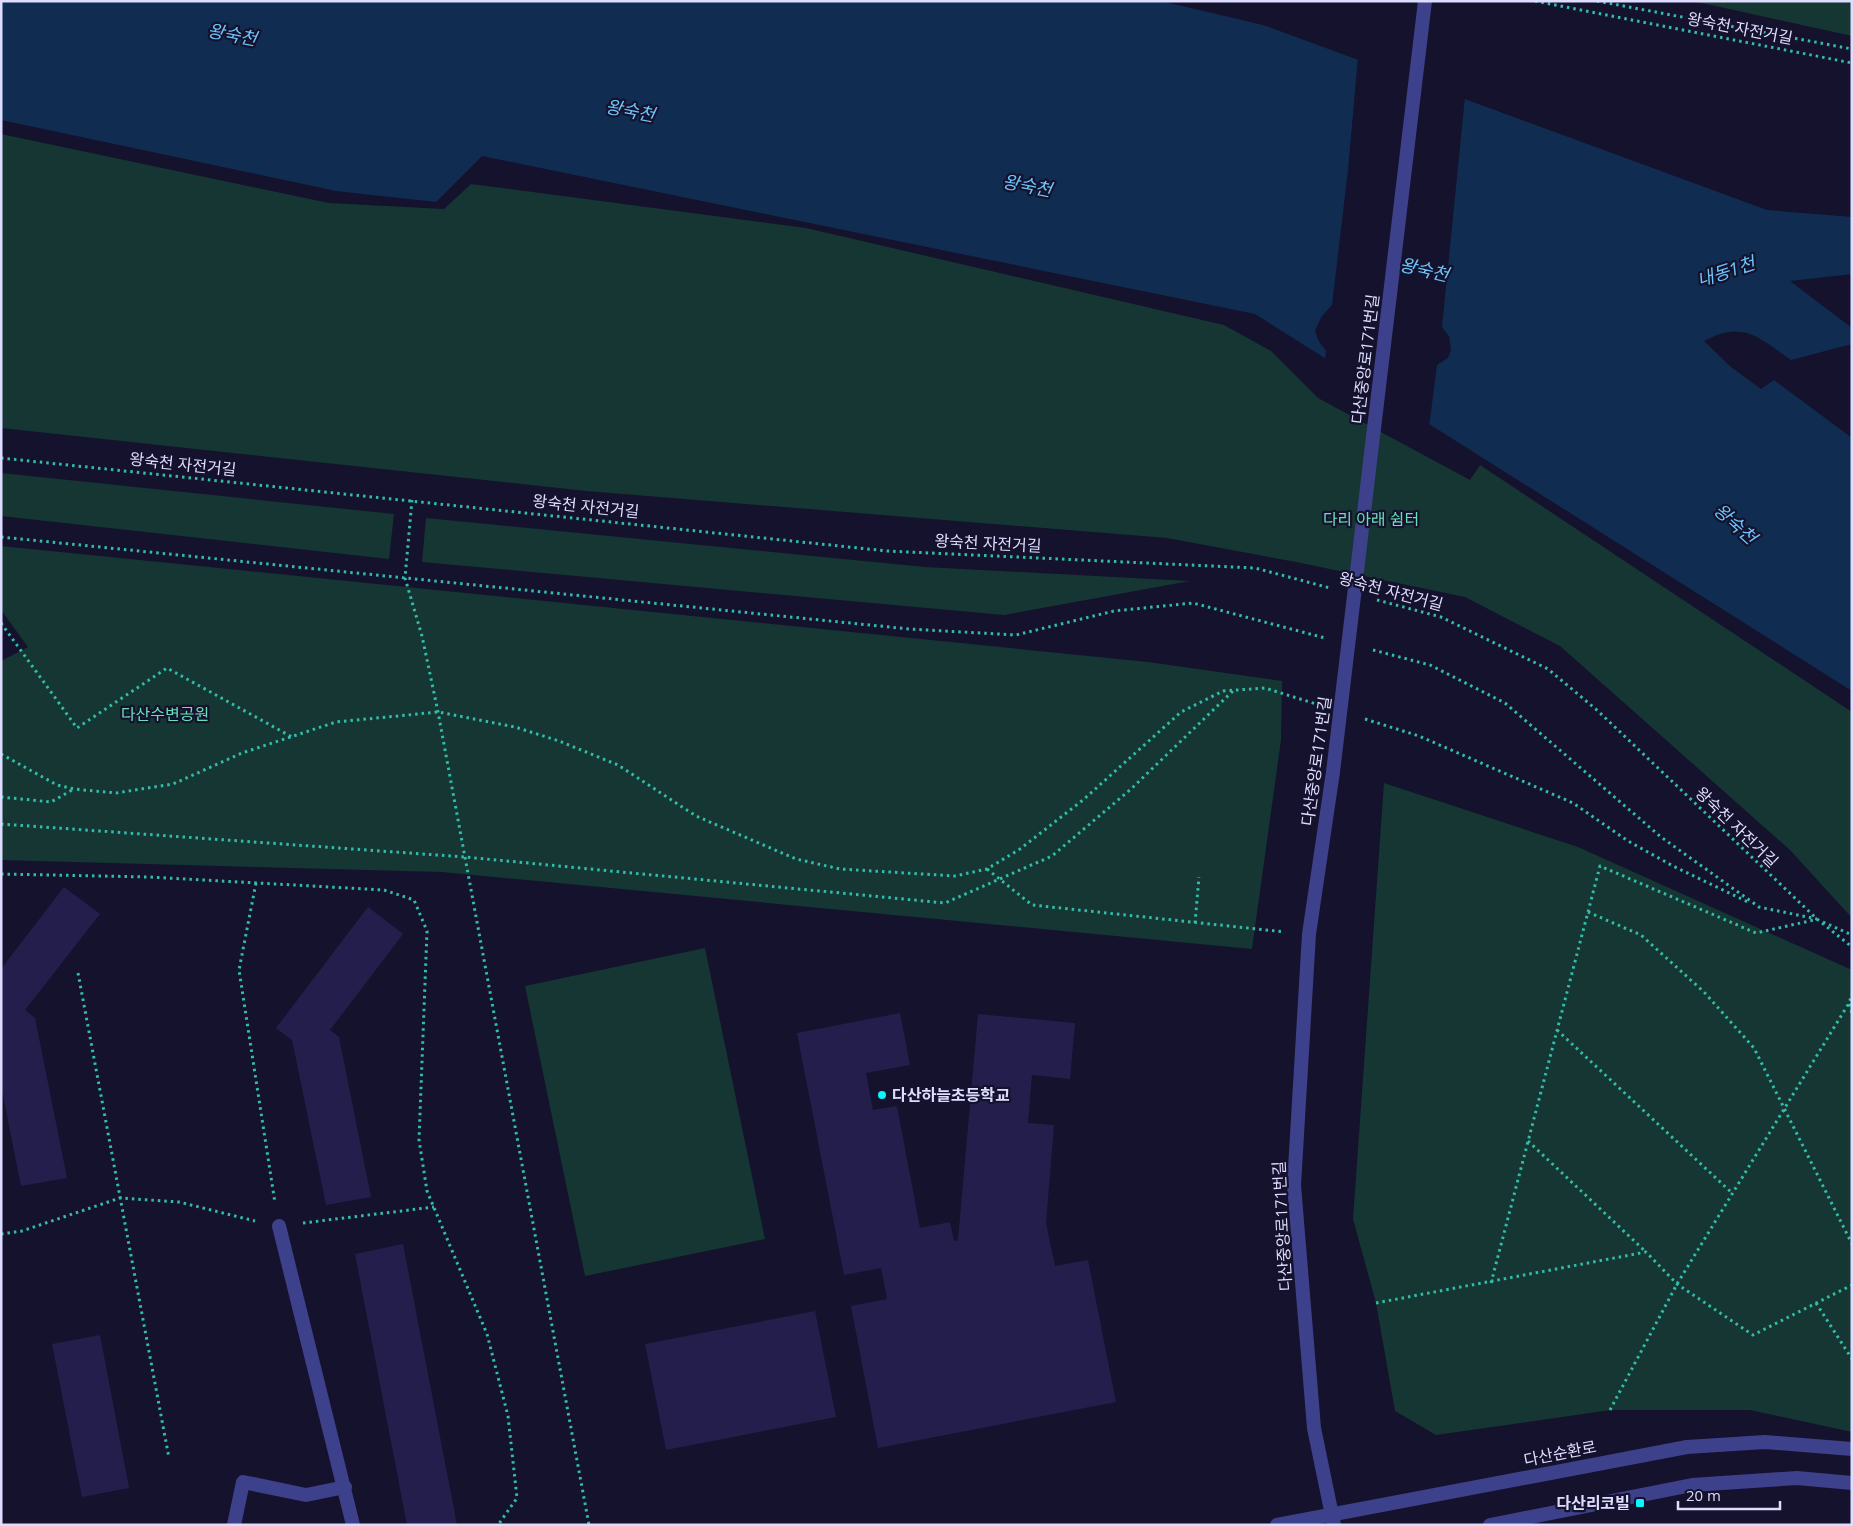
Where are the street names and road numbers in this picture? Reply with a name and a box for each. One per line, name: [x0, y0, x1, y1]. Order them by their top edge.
street label: 왕숙천 자전거길: [1685, 7, 1795, 49]
street label: 다산중앙로171번길: [1346, 293, 1384, 425]
street label: 왕숙천 자전거길: [129, 447, 237, 481]
street label: 왕숙천 자전거길: [532, 489, 640, 523]
street label: 왕숙천 자전거길: [934, 529, 1042, 557]
street label: 왕숙천 자전거길: [1336, 567, 1446, 615]
street label: 다산중앙로171번길: [1296, 695, 1336, 827]
street label: 왕숙천 자전거길: [1691, 782, 1783, 872]
street label: 다산중앙로171번길: [1268, 1160, 1296, 1292]
street label: 다산순환로: [1522, 1435, 1598, 1471]

